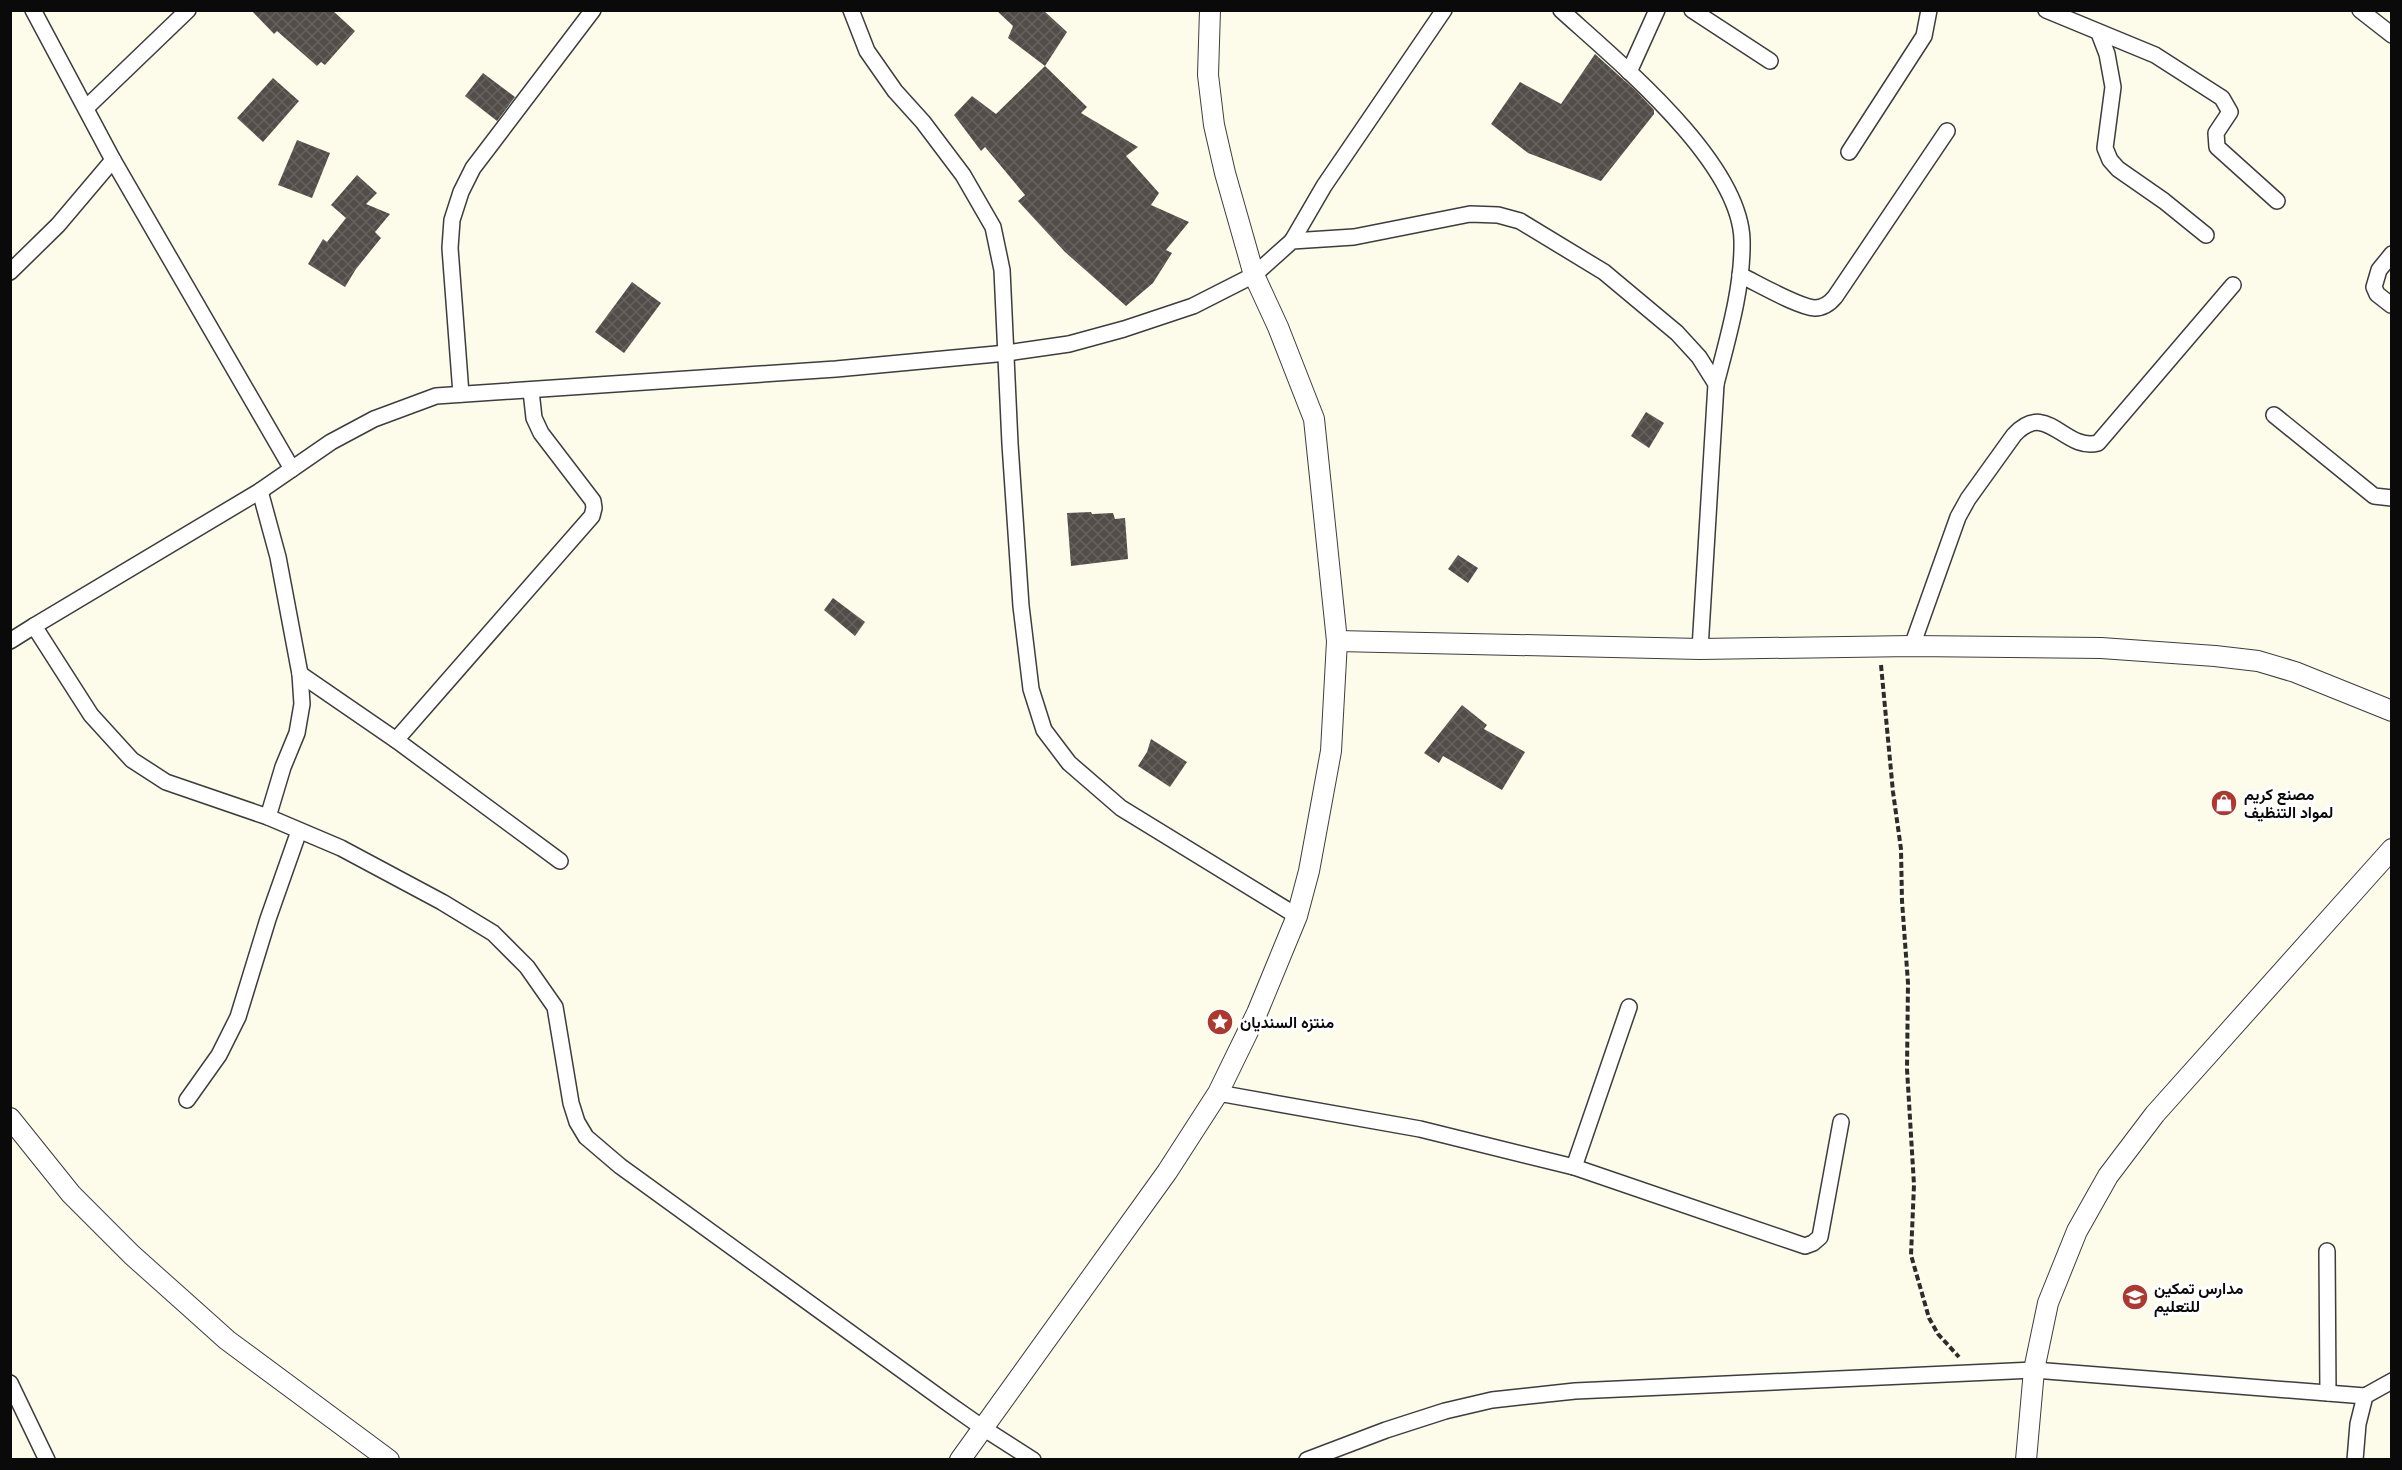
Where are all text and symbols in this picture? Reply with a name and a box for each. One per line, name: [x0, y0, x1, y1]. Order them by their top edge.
place label: مصنع كريم لمواد التنظيف: [2244, 784, 2333, 823]
shop icon: مصنع كريم لمواد التنظيف: [2209, 788, 2239, 818]
place icon: منتزه السنديان: [1205, 1007, 1235, 1037]
place label: منتزه السنديان: [1240, 1012, 1334, 1033]
place label: مدارس تمكين للتعليم: [2154, 1278, 2244, 1317]
school or university icon: مدارس تمكين للتعليم: [2120, 1282, 2150, 1312]

